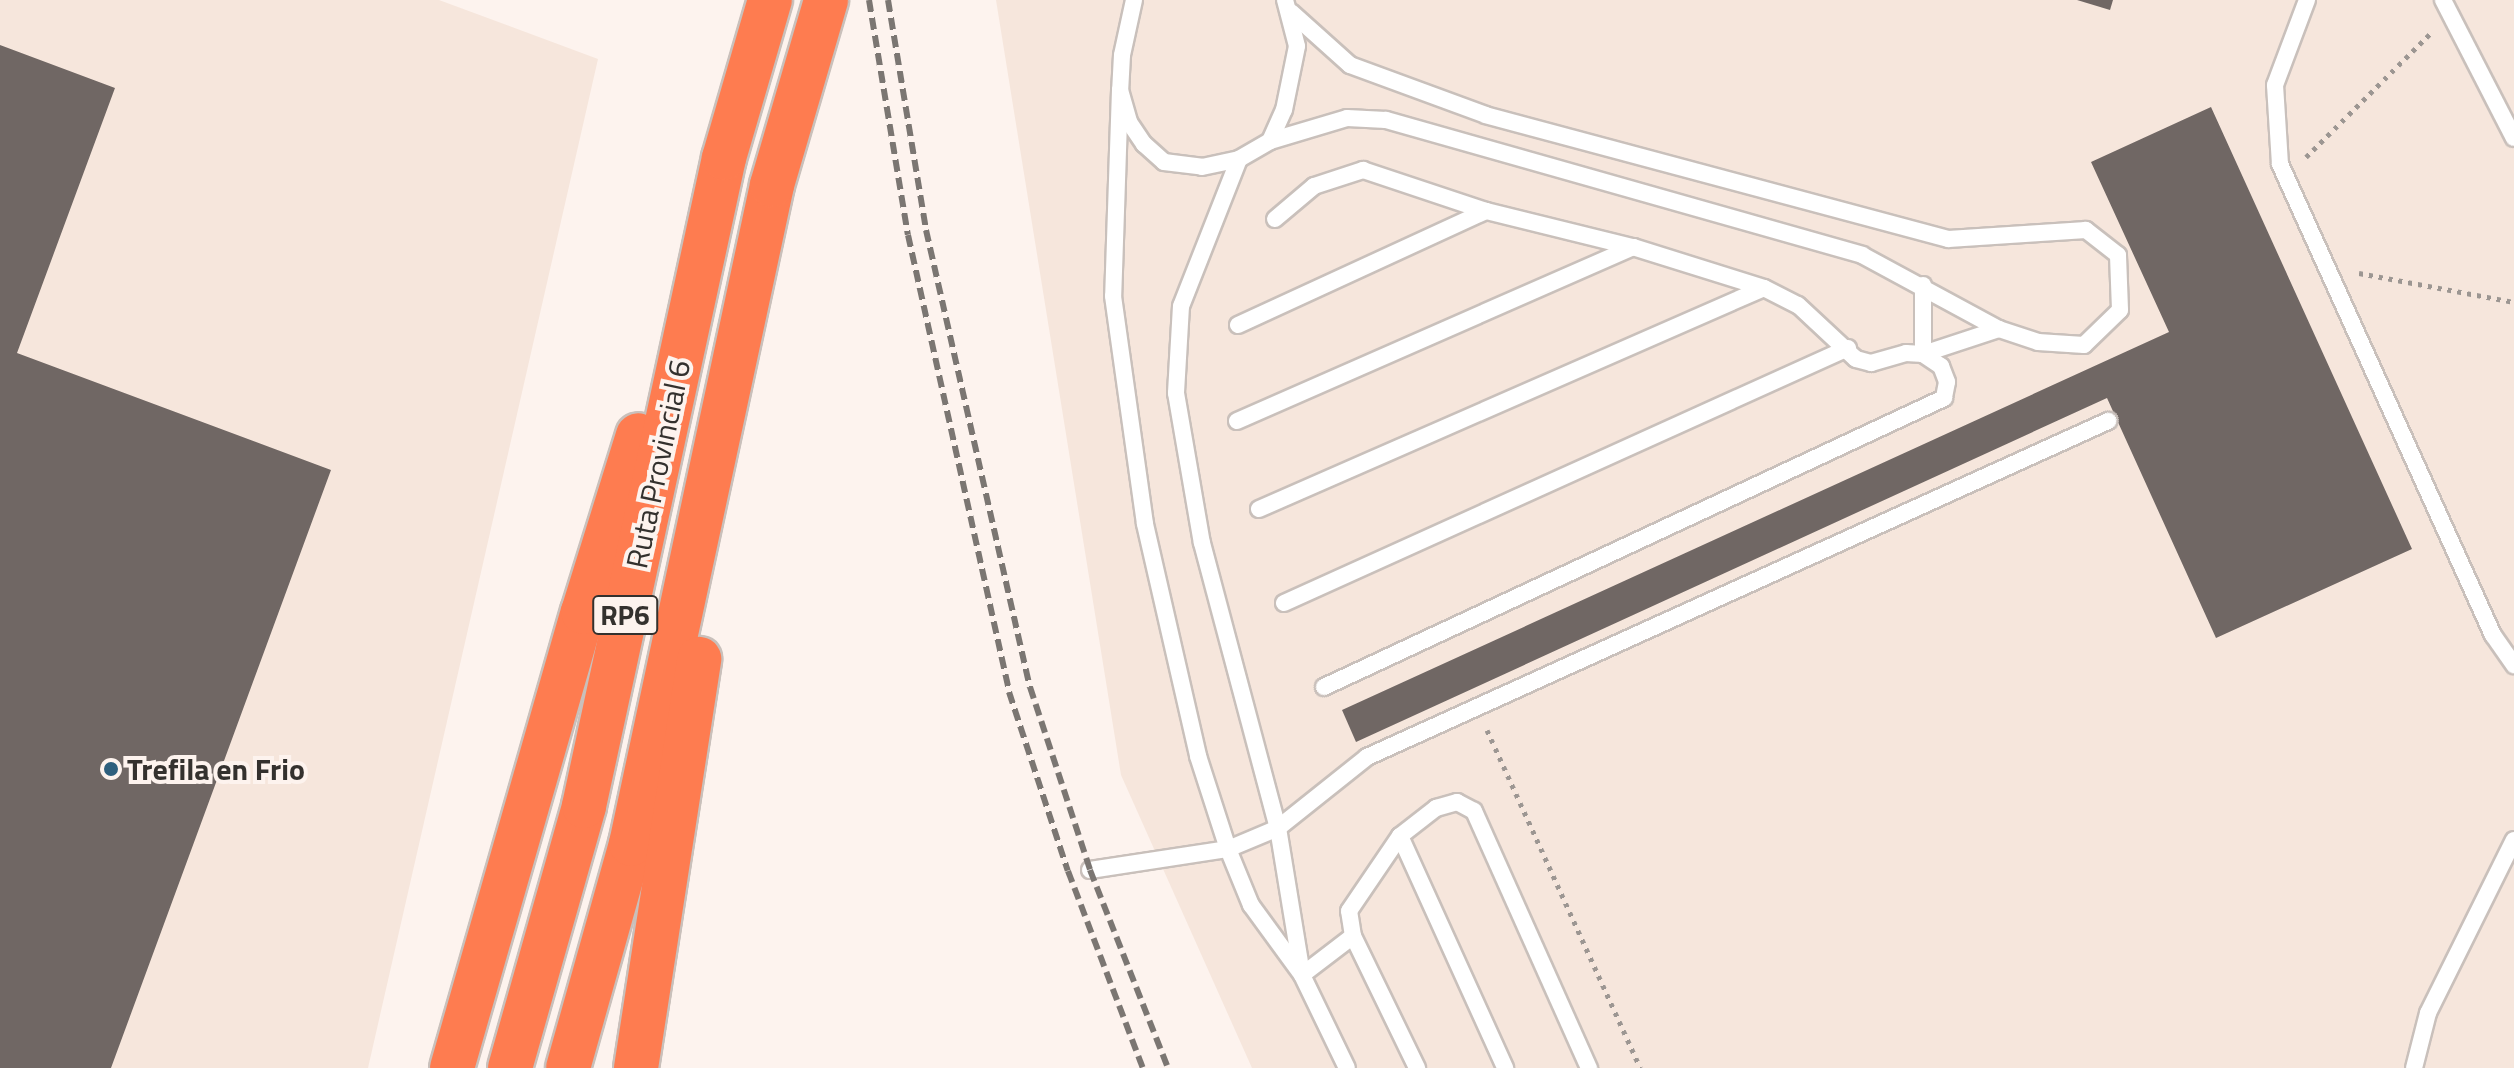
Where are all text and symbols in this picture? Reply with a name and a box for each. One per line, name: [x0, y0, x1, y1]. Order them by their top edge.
street label: Ruta Provincial 6: [618, 357, 698, 571]
road number: RP6: [591, 591, 659, 639]
place label: Trefila en Frio: [127, 751, 305, 787]
marker: Trefila en Frio: [102, 760, 120, 778]

